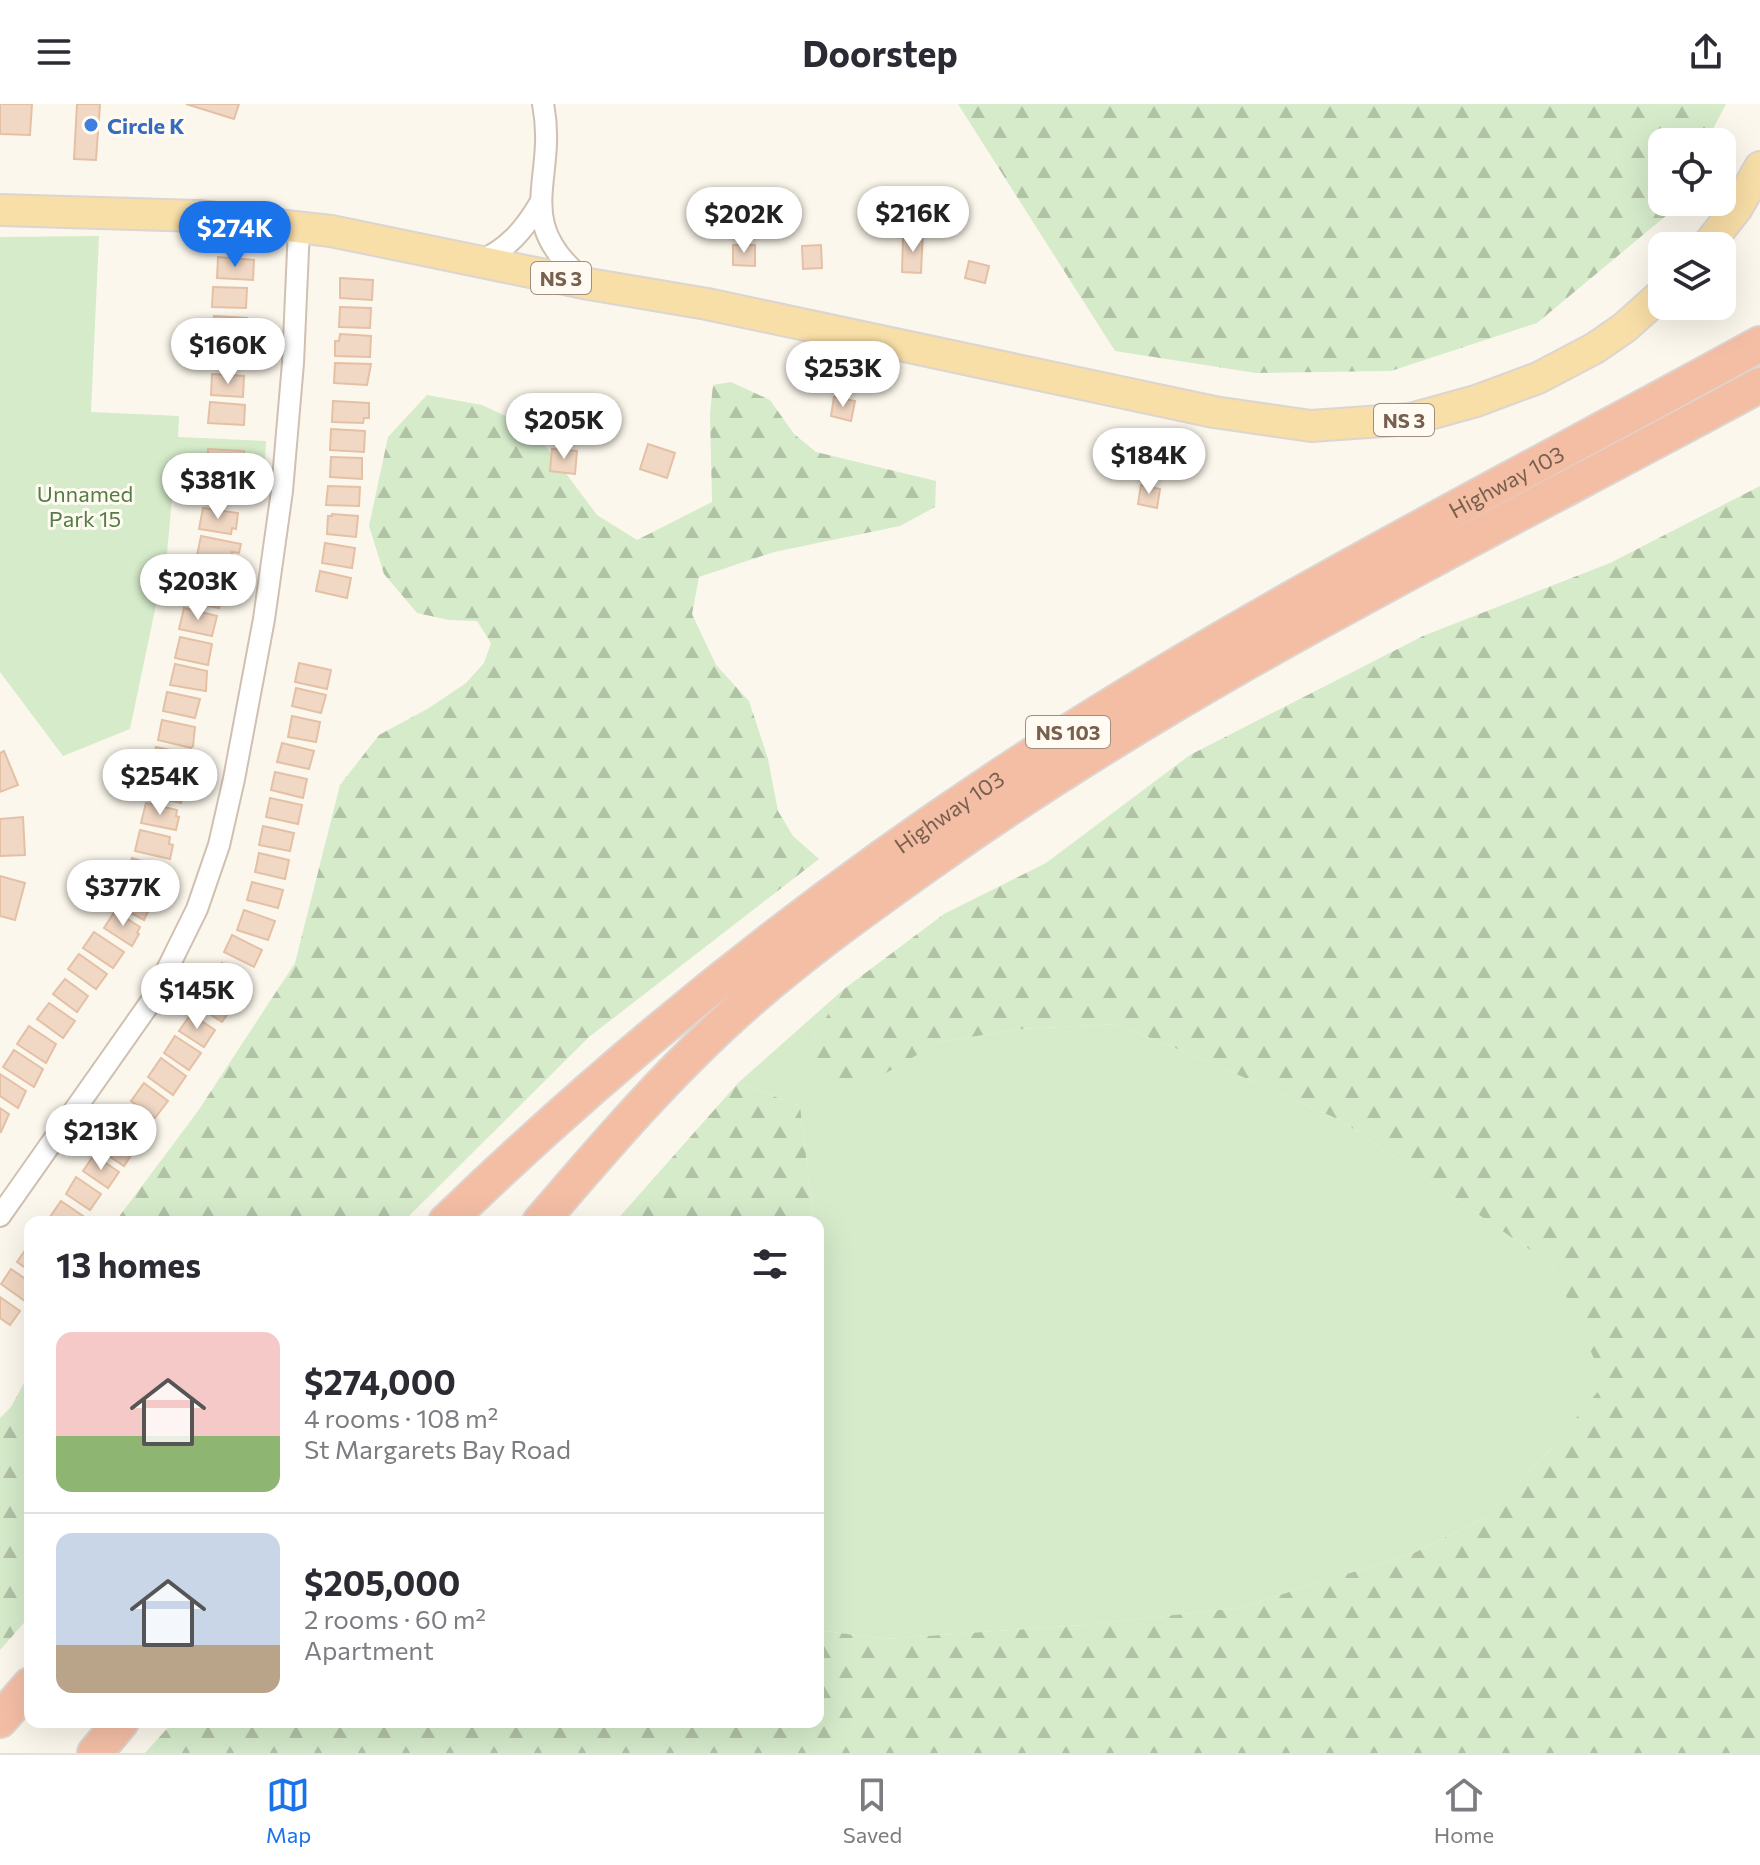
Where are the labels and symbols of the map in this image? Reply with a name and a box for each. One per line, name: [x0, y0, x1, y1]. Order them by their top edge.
place label: Circle K: [107, 112, 185, 139]
marker: Circle K: [82, 116, 100, 134]
pin: $216K: [857, 186, 969, 254]
pin: $202K: [688, 187, 800, 255]
pin: $274K: [179, 201, 291, 269]
road number: NS 3: [531, 262, 591, 294]
pin: $160K: [172, 318, 284, 386]
pin: $253K: [787, 341, 899, 409]
pin: $205K: [508, 393, 620, 461]
road number: NS 3: [1374, 404, 1434, 436]
pin: $184K: [1093, 428, 1205, 496]
street label: Highway 103: [1444, 439, 1568, 523]
pin: $381K: [162, 453, 274, 521]
park label: Unnamed Park 15: [37, 480, 133, 532]
pin: $203K: [142, 554, 254, 622]
road number: NS 103: [1026, 716, 1110, 748]
pin: $254K: [104, 749, 216, 817]
street label: Highway 103: [889, 764, 1009, 858]
pin: $377K: [67, 860, 179, 928]
pin: $145K: [141, 963, 253, 1031]
pin: $213K: [45, 1104, 157, 1172]

